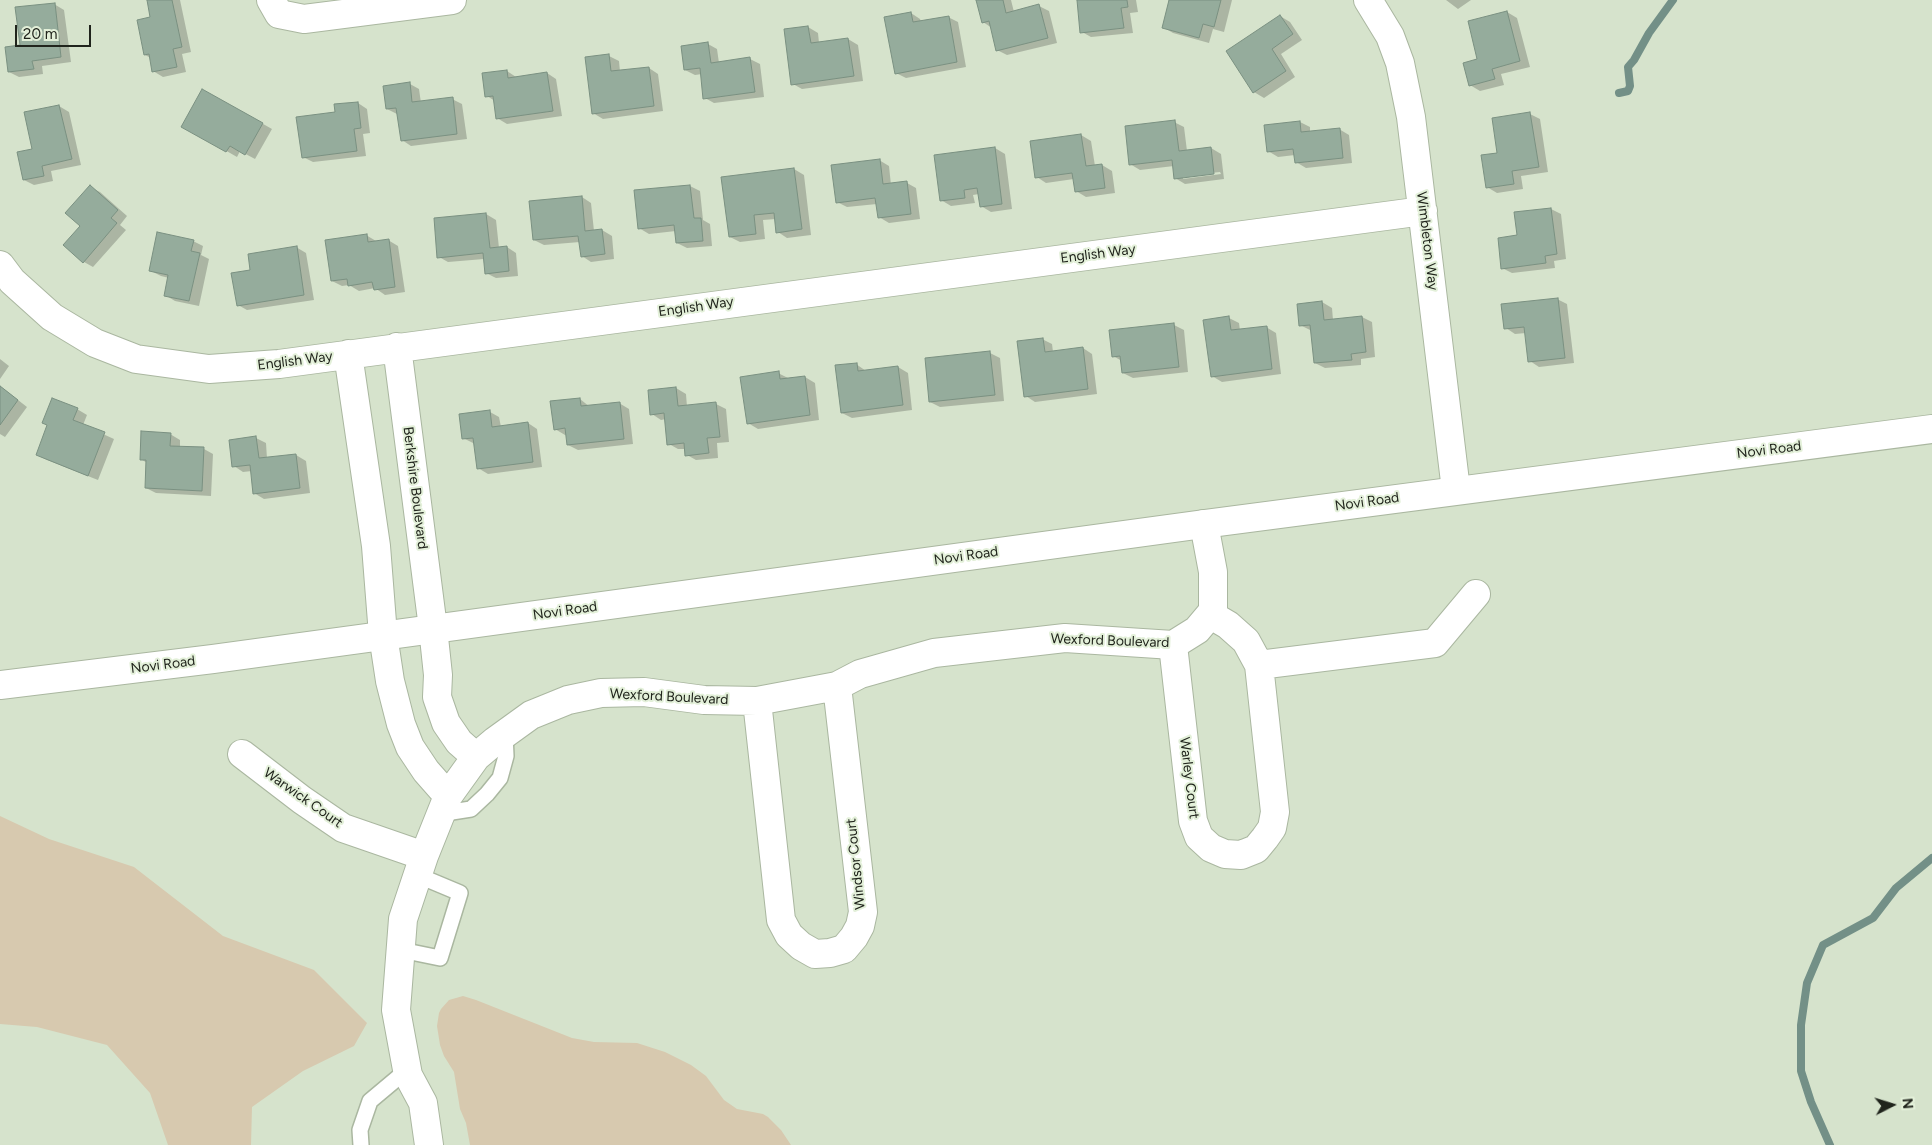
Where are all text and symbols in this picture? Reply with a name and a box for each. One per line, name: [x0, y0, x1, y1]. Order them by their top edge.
scale bar: [18, 15, 94, 47]
text: 20 m: [23, 25, 57, 43]
street label: Wimbleton Way: [1413, 191, 1441, 291]
street label: English Way: [1059, 241, 1137, 267]
street label: English Way: [657, 293, 735, 321]
street label: English Way: [256, 348, 334, 374]
street label: Berkshire Boulevard: [399, 426, 431, 550]
street label: Novi Road: [1736, 438, 1802, 462]
street label: Novi Road: [1334, 489, 1400, 515]
street label: Novi Road: [933, 543, 999, 569]
street label: Novi Road: [532, 598, 598, 624]
street label: Wexford Boulevard: [1050, 631, 1170, 651]
street label: Novi Road: [130, 653, 196, 677]
street label: Wexford Boulevard: [609, 685, 729, 709]
street label: Warley Court: [1176, 736, 1202, 820]
street label: Warwick Court: [260, 764, 346, 832]
street label: Windsor Court: [843, 818, 869, 910]
north arrow: [1867, 1080, 1917, 1130]
text: N: [1899, 1098, 1916, 1110]

